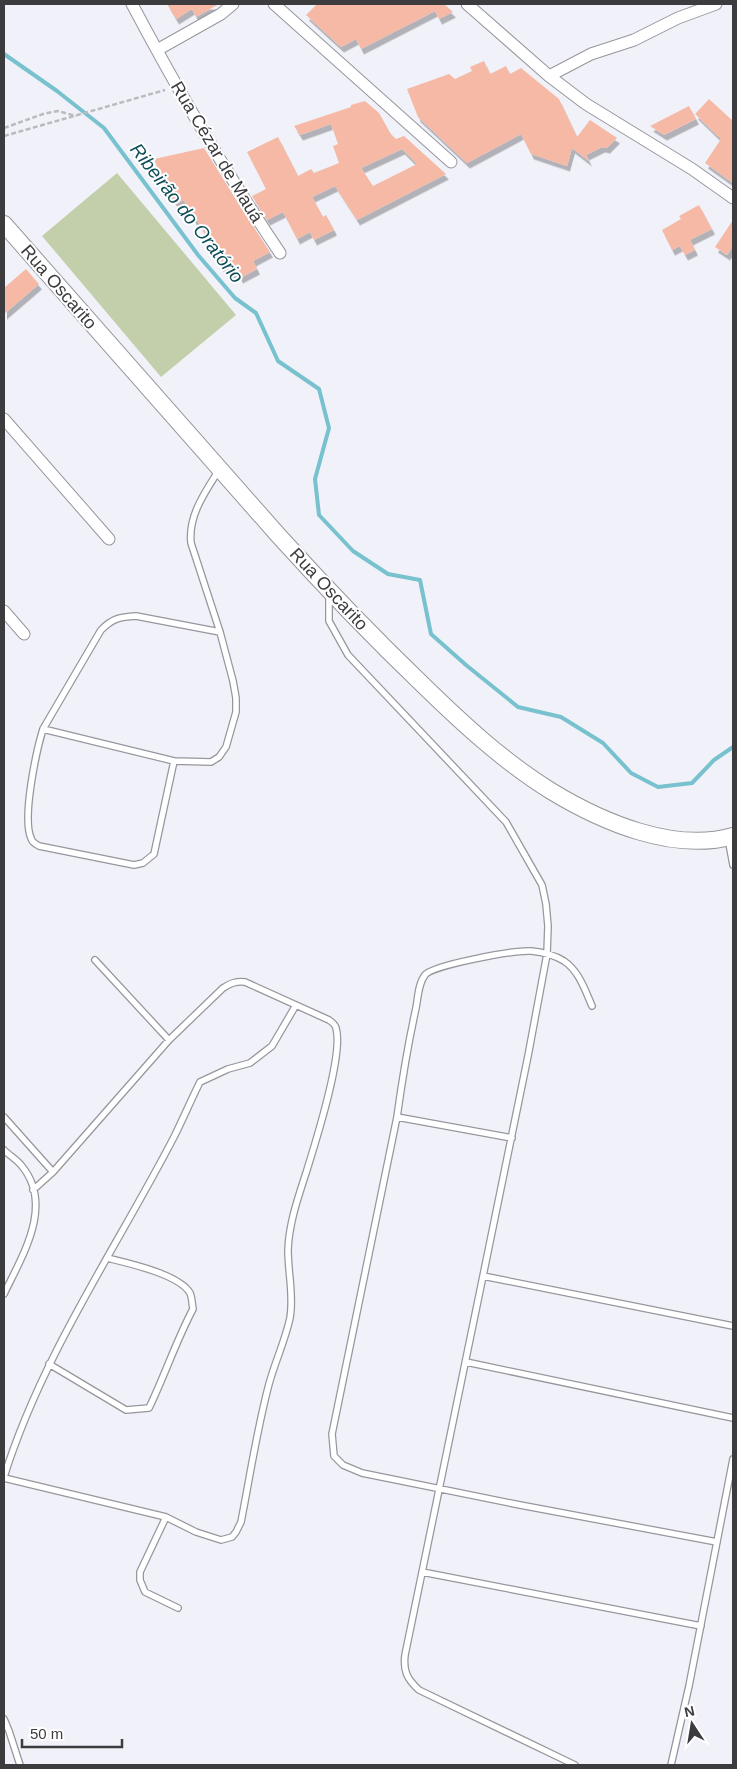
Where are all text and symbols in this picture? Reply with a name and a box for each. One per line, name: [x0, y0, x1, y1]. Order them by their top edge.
street label: Rua Cézar de Mauá: [167, 78, 268, 227]
water label: Ribeirão do Oratório: [126, 139, 248, 287]
street label: Rua Oscarito: [17, 241, 101, 333]
street label: Rua Oscarito: [286, 544, 372, 634]
north arrow: [667, 1699, 717, 1749]
text: N: [683, 1702, 696, 1720]
scale bar: [22, 1716, 122, 1748]
text: 50 m: [30, 1725, 63, 1742]

